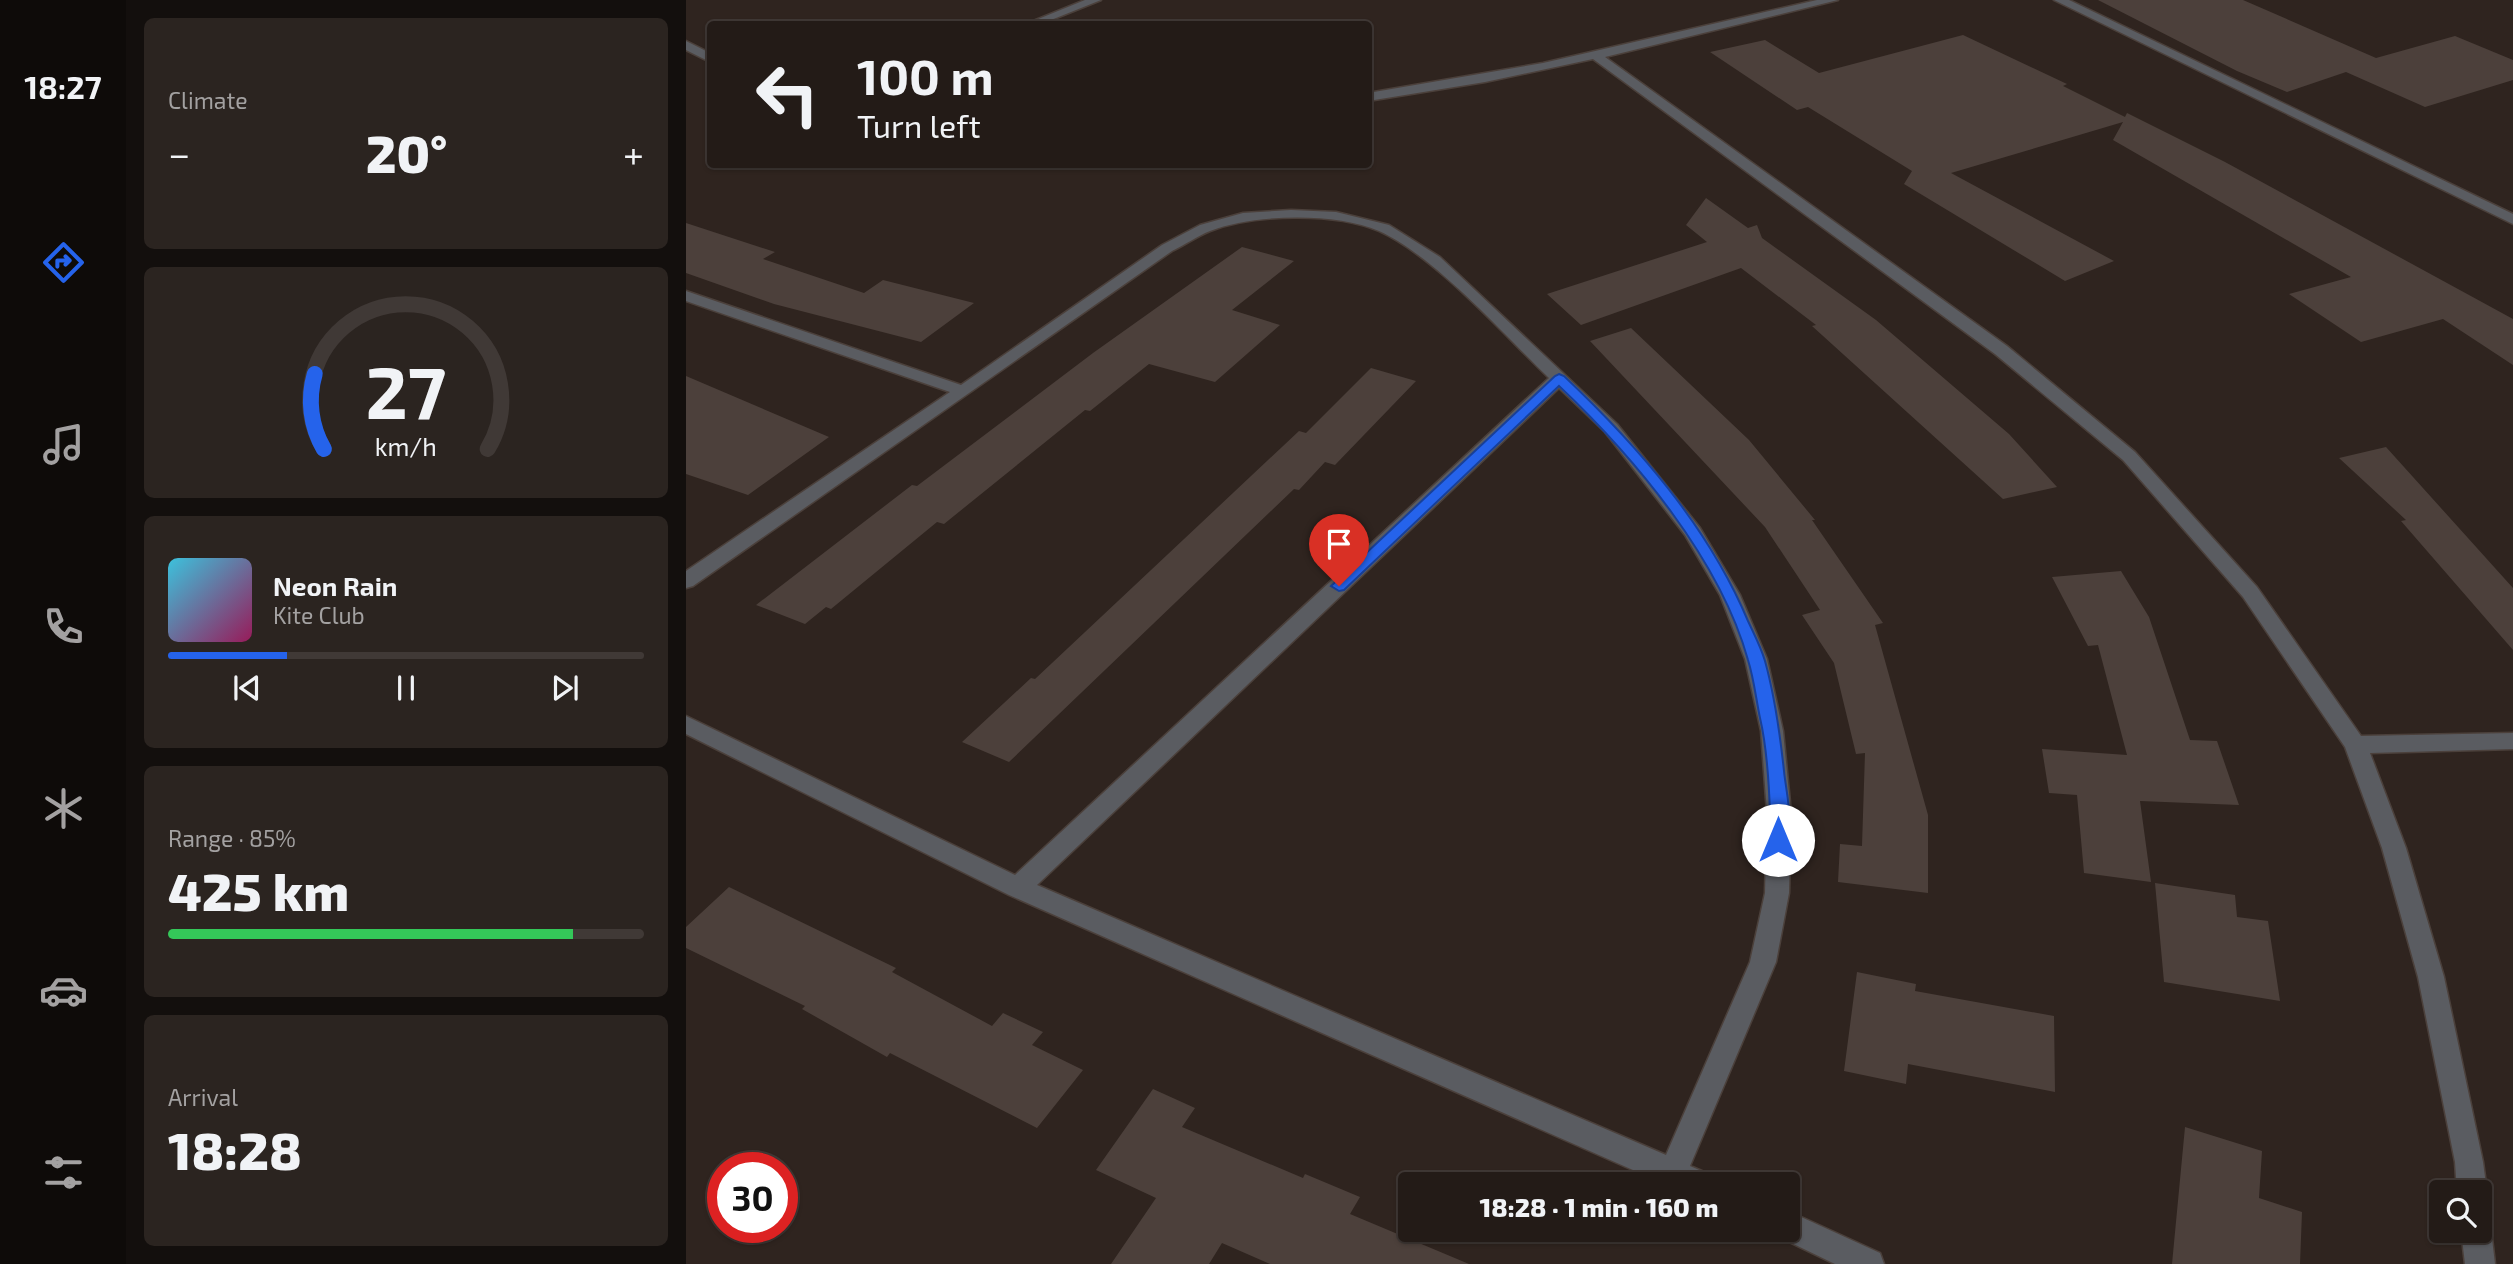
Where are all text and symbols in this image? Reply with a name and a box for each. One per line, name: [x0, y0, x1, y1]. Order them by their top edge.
text: 100 m: [857, 46, 994, 105]
icon: left: [742, 49, 833, 140]
text: 18:27: [24, 67, 102, 105]
text: Climate: [168, 86, 248, 114]
text: Turn left: [857, 106, 981, 144]
text: 20°: [366, 121, 447, 183]
text: −: [168, 130, 190, 176]
text: +: [623, 130, 644, 176]
icon: directions: [39, 238, 88, 287]
text: 27: [366, 346, 446, 434]
icon: music: [39, 420, 88, 469]
text: km/h: [375, 431, 437, 461]
pin: [1309, 514, 1369, 586]
icon: arrive: [1320, 525, 1358, 563]
text: Neon Rain: [273, 570, 397, 601]
text: Kite Club: [273, 601, 365, 629]
icon: phone: [39, 602, 88, 651]
icon: previous: [228, 669, 266, 707]
icon: pause: [387, 669, 425, 707]
icon: next: [546, 669, 584, 707]
icon: climate: [39, 784, 88, 833]
position arrow: [1741, 803, 1815, 877]
text: Range · 85%: [168, 824, 296, 852]
text: 425 km: [168, 859, 349, 921]
icon: car: [39, 966, 88, 1015]
text: Arrival: [168, 1083, 238, 1111]
text: 18:28: [168, 1118, 302, 1180]
icon: filters: [39, 1148, 88, 1197]
speed limit sign: 30: [707, 1152, 798, 1243]
map controls: [2429, 1180, 2492, 1243]
button: search: [2429, 1180, 2492, 1243]
text: 18:28 · 1 min · 160 m: [1480, 1191, 1718, 1222]

